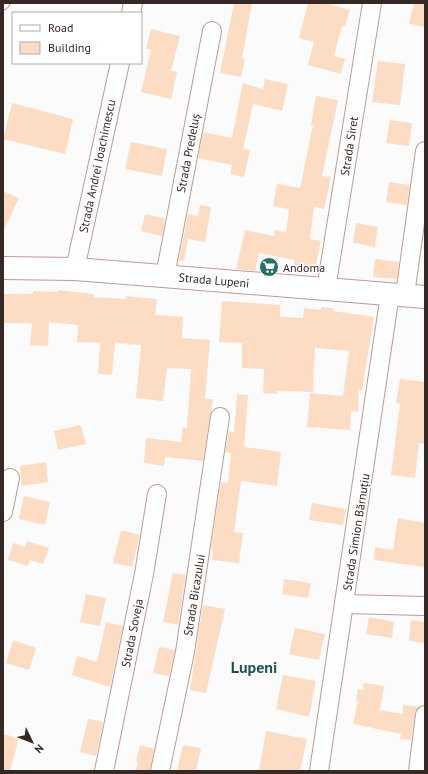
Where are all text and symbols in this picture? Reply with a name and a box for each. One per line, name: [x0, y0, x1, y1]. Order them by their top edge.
legend: [12, 12, 142, 64]
text: Road: [48, 20, 73, 35]
text: Building: [48, 40, 91, 55]
street label: Strada Andrei Ioachimescu: [76, 98, 118, 234]
street label: Strada Predeluș: [173, 112, 203, 194]
street label: Strada Siret: [337, 115, 361, 177]
supermarket icon: Andoma: [258, 256, 280, 278]
place label: Andoma: [283, 260, 325, 275]
street label: Strada Lupeni: [178, 269, 250, 291]
street label: Strada Simion Bărnuțiu: [339, 472, 373, 592]
street label: Strada Bicazului: [180, 553, 208, 637]
street label: Strada Soveja: [118, 597, 146, 669]
district label: Lupeni: [231, 657, 277, 677]
north arrow: [12, 722, 52, 762]
text: N: [32, 741, 47, 756]

